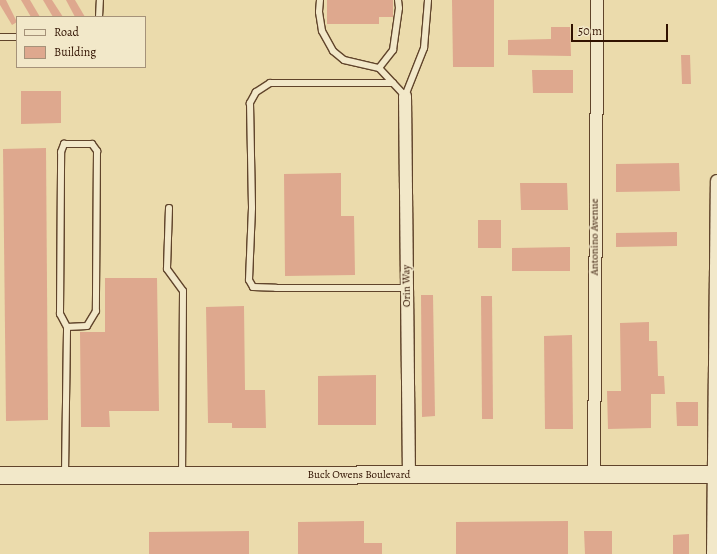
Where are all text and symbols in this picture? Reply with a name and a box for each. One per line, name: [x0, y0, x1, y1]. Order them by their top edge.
legend: [16, 16, 146, 68]
scale bar: [573, 16, 670, 42]
text: 50 m: [578, 23, 602, 39]
text: Road: [54, 24, 79, 40]
text: Building: [54, 44, 96, 60]
street label: Antonino Avenue: [588, 199, 602, 275]
street label: Orin Way: [400, 265, 414, 307]
street label: Buck Owens Boulevard: [307, 468, 411, 482]

